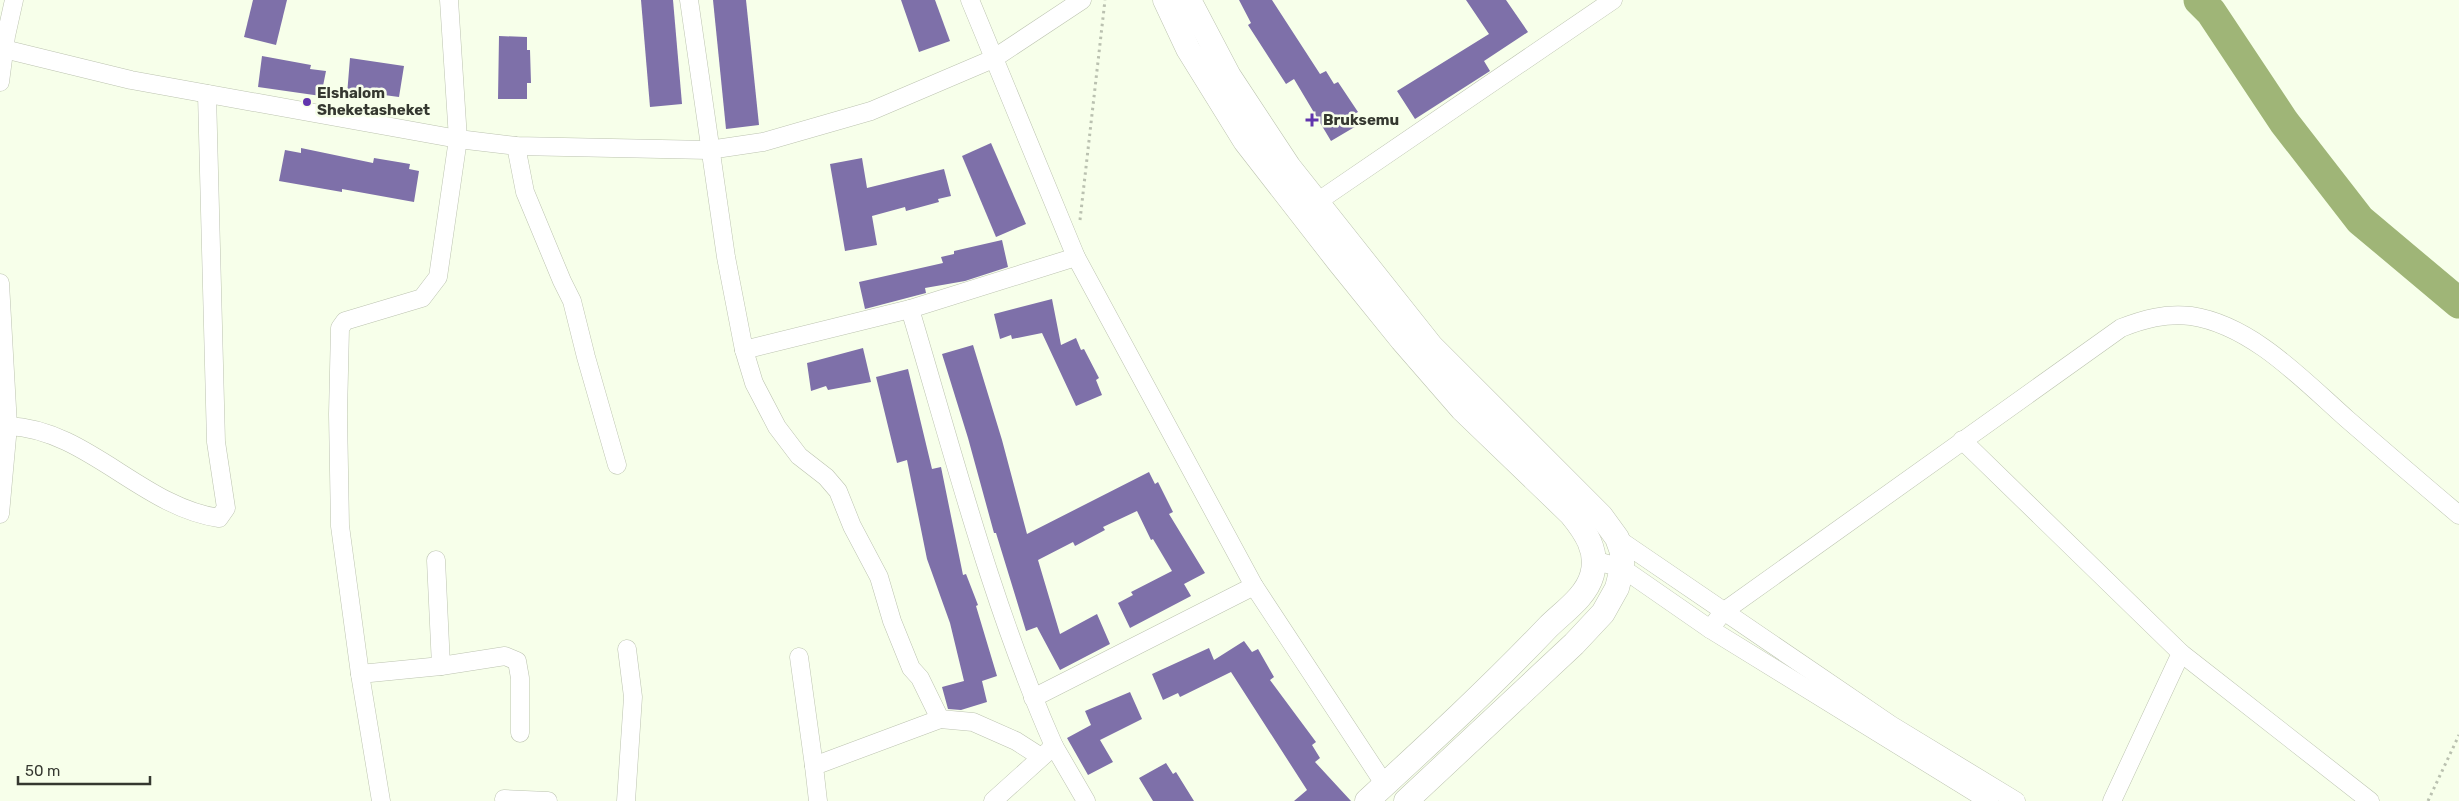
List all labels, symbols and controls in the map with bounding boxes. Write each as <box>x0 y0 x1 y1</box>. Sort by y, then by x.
place label: Elshalom Sheketasheket <box>317 84 430 119</box>
marker: Elshalom Sheketasheket <box>301 96 313 108</box>
place label: Bruksemu <box>1323 111 1399 129</box>
marker: Bruksemu <box>1305 113 1319 127</box>
scale bar <box>18 754 150 786</box>
text: 50 m <box>25 762 60 780</box>

